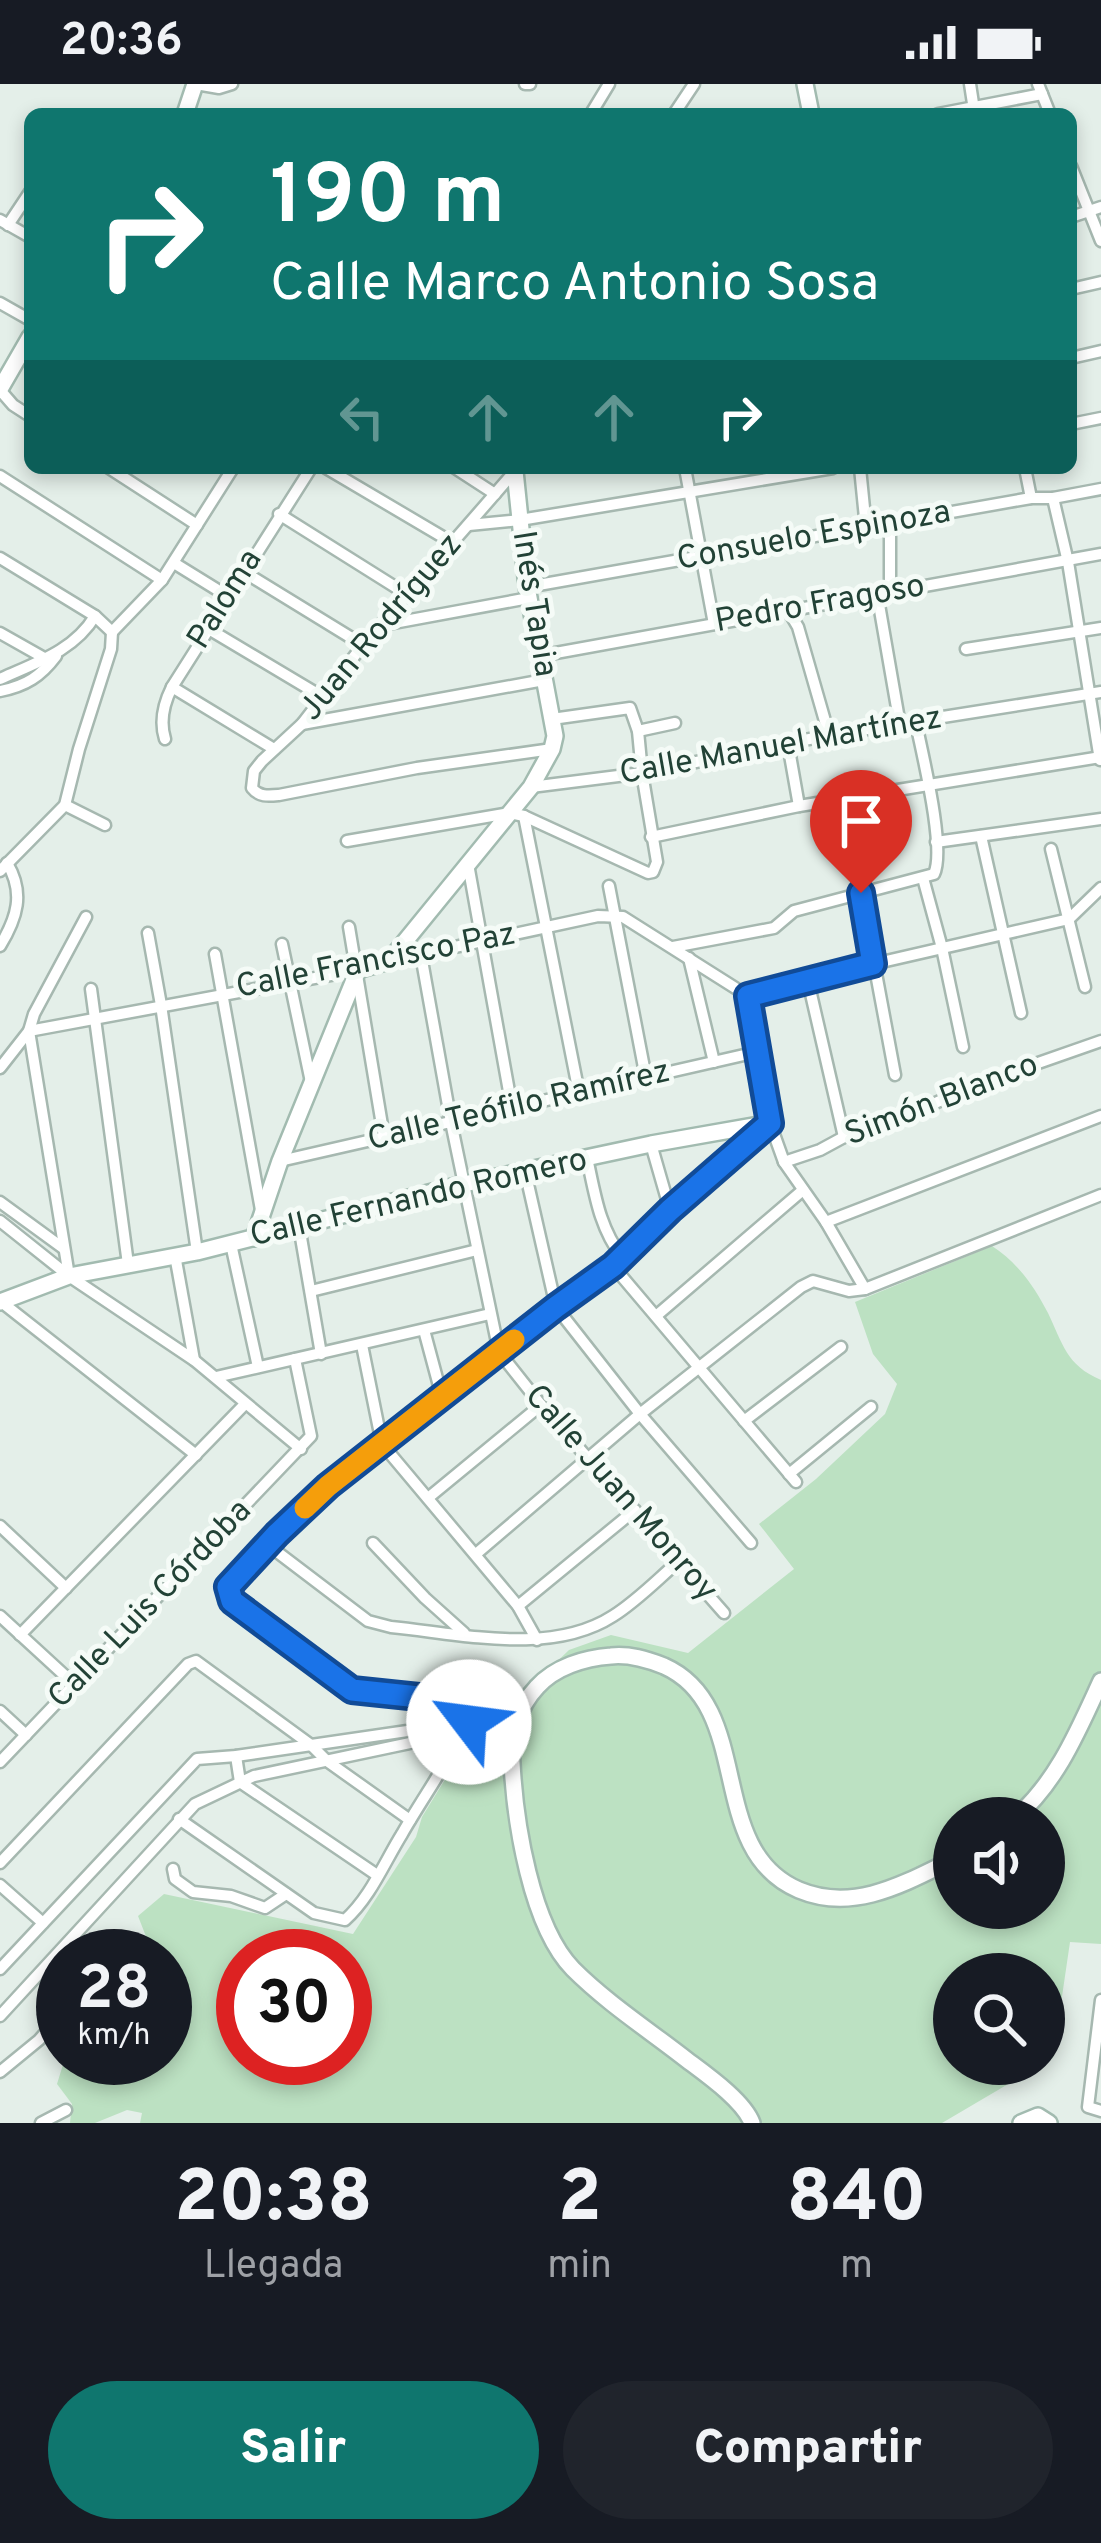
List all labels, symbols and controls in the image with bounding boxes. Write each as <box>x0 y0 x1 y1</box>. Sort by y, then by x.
text: 20:36 <box>60 14 183 71</box>
text: 190 m <box>270 147 505 253</box>
icon: right <box>72 156 228 312</box>
text: Calle Marco Antonio Sosa <box>270 251 879 320</box>
icon: left <box>329 384 395 450</box>
icon: ahead <box>455 384 521 450</box>
icon: ahead <box>581 384 647 450</box>
icon: right <box>707 384 773 450</box>
street label: Consuelo Espinoza <box>674 492 954 582</box>
street label: Juan Rodríguez <box>291 526 473 730</box>
street label: Inés Tapia <box>501 528 565 680</box>
street label: Paloma <box>179 542 273 658</box>
street label: Pedro Fragoso <box>712 566 928 644</box>
street label: Calle Manuel Martínez <box>616 698 946 796</box>
pin <box>810 770 912 893</box>
icon: arrive <box>828 788 894 854</box>
street label: Calle Francisco Paz <box>233 914 519 1010</box>
street label: Simón Blanco <box>839 1045 1045 1157</box>
street label: Calle Teófilo Ramírez <box>364 1052 674 1162</box>
street label: Calle Fernando Romero <box>246 1140 592 1258</box>
street label: Calle Juan Monroy <box>514 1377 726 1611</box>
street label: Calle Luis Córdoba <box>40 1491 262 1719</box>
position arrow <box>406 1659 532 1785</box>
map controls <box>933 1797 1065 2085</box>
button: sound <box>933 1797 1065 1929</box>
speed limit sign: 30 <box>216 1929 372 2085</box>
button: search <box>933 1953 1065 2085</box>
text: 28 <box>77 1954 151 2030</box>
text: km/h <box>78 2018 150 2055</box>
text: 20:38 <box>174 2155 373 2247</box>
text: 2 <box>558 2155 602 2247</box>
text: 840 <box>786 2155 927 2247</box>
text: Llegada <box>204 2243 343 2292</box>
text: min <box>547 2243 612 2292</box>
text: m <box>840 2243 873 2292</box>
button: Salir <box>48 2381 539 2519</box>
button: Compartir <box>563 2381 1053 2519</box>

